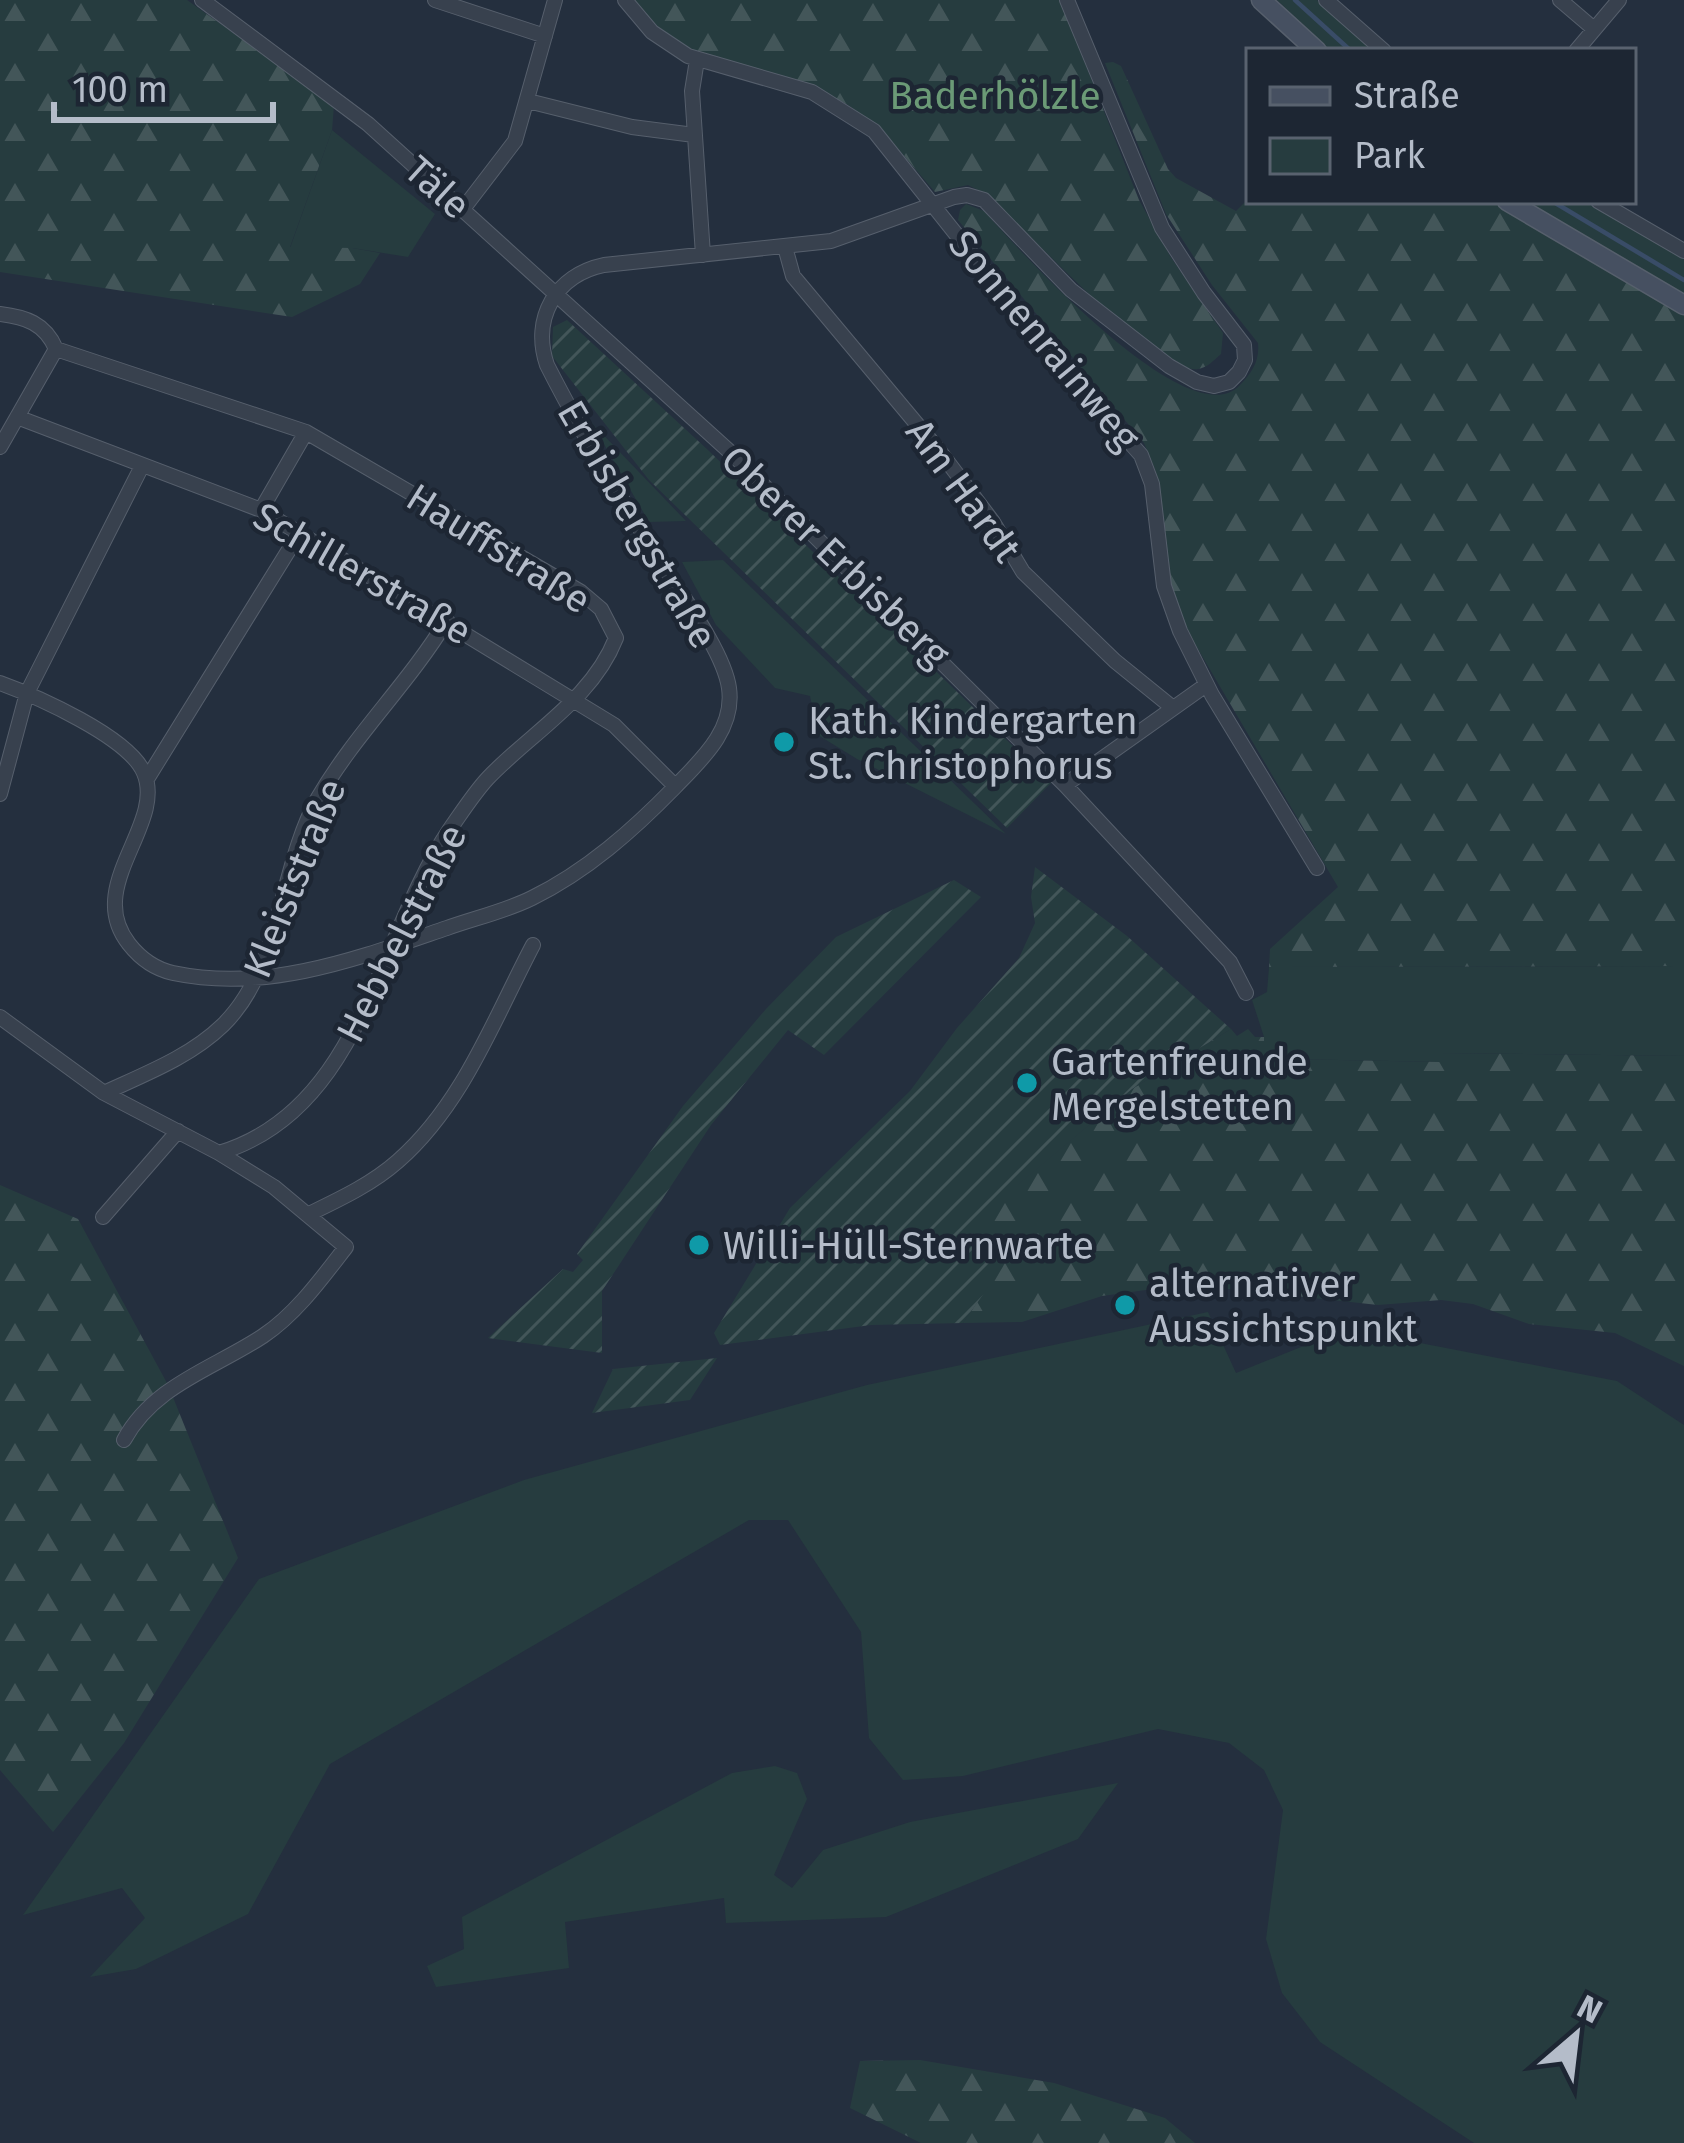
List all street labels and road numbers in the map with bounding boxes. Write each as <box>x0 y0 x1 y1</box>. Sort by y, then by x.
street label: Täle <box>395 147 479 229</box>
street label: Sonnenrainweg <box>939 222 1150 460</box>
street label: Erbisbergstraße <box>548 392 727 657</box>
street label: Am Hardt <box>896 410 1031 572</box>
street label: Oberer Erbisberg <box>712 436 959 678</box>
street label: Hauffstraße <box>398 474 599 623</box>
street label: Schillerstraße <box>245 493 480 655</box>
street label: Kleiststraße <box>234 772 356 984</box>
street label: Hebbelstraße <box>327 817 476 1050</box>

